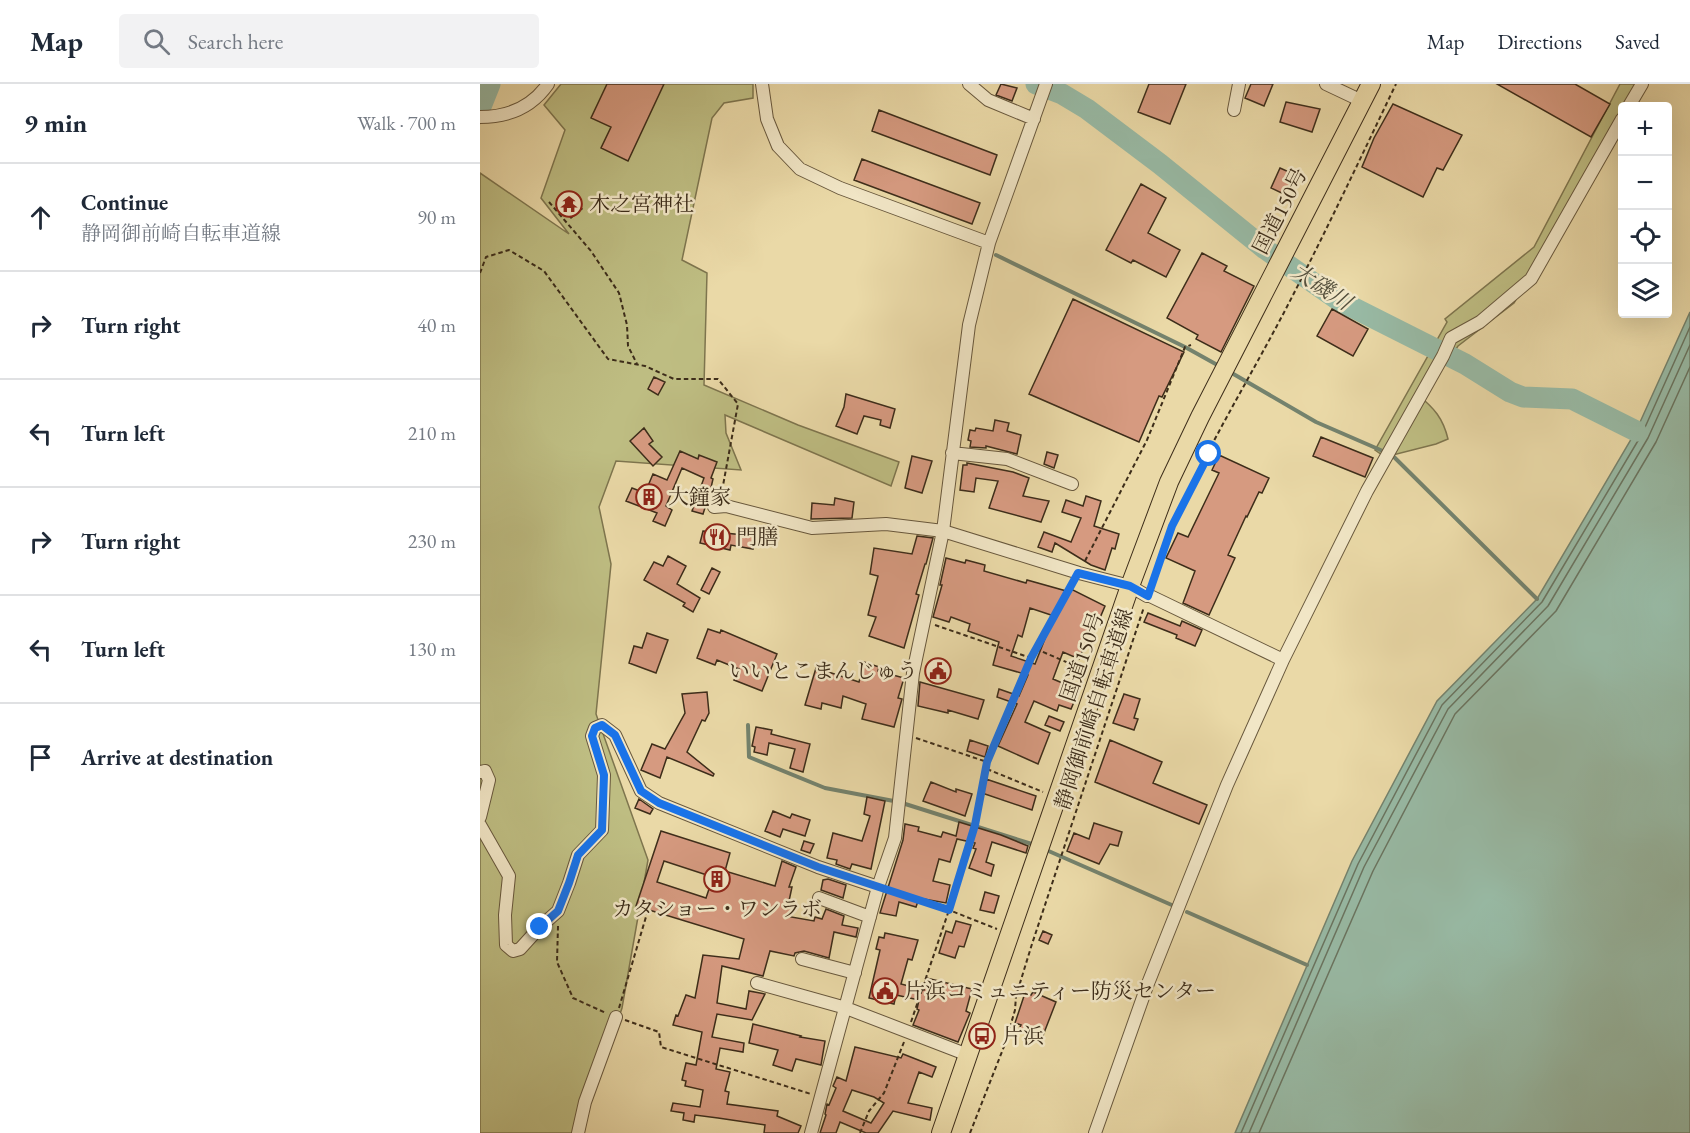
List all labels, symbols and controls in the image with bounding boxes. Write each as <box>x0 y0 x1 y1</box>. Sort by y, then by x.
search box <box>119 14 539 68</box>
text: Map <box>30 23 83 59</box>
icon: search <box>140 25 173 58</box>
text: Search here <box>188 27 283 56</box>
text: Map <box>1427 28 1464 55</box>
text: Directions <box>1497 28 1582 55</box>
text: Saved <box>1615 28 1660 55</box>
map controls <box>1618 102 1672 318</box>
button: + <box>1618 102 1672 156</box>
text: 9 min <box>24 106 87 140</box>
text: Walk · 700 m <box>357 110 456 136</box>
button: − <box>1618 156 1672 210</box>
street label: 国道150号 <box>1246 163 1313 258</box>
text: Continue <box>81 188 168 217</box>
temple icon: 木之宮神社 <box>554 189 584 219</box>
place label: 木之宮神社 <box>589 190 694 217</box>
icon: ahead <box>24 201 57 234</box>
text: 90 m <box>417 204 456 230</box>
button: locate <box>1618 210 1672 264</box>
text: 静岡御前崎自転車道線 <box>81 220 281 246</box>
water label: 大磯川 <box>1286 256 1359 318</box>
button: layers <box>1618 264 1672 318</box>
icon: right <box>24 309 57 342</box>
text: Turn right <box>81 311 180 340</box>
text: 40 m <box>417 312 456 338</box>
icon: left <box>24 417 57 450</box>
text: Turn left <box>81 419 165 448</box>
text: 210 m <box>408 420 456 446</box>
route start <box>1195 440 1221 466</box>
building icon: 大鐘家 <box>634 482 664 512</box>
place label: 大鐘家 <box>668 483 731 510</box>
restaurant icon: 門膳 <box>702 522 732 552</box>
place label: 門膳 <box>736 523 778 550</box>
icon: right <box>24 525 57 558</box>
text: Turn right <box>81 527 180 556</box>
text: 230 m <box>408 528 456 554</box>
street label: 静岡御前崎自転車道線 <box>1048 605 1139 813</box>
street label: 国道150号 <box>1054 608 1109 705</box>
icon: left <box>24 633 57 666</box>
text: Turn left <box>81 635 165 664</box>
text: 130 m <box>408 636 456 662</box>
public building icon: いいとこまんじゅう <box>923 656 953 686</box>
place label: いいとこまんじゅう <box>729 657 918 684</box>
icon: arrive <box>24 741 57 774</box>
text: Arrive at destination <box>81 743 273 772</box>
building icon: カタショー・ワンラボ <box>702 864 732 894</box>
place label: カタショー・ワンラボ <box>612 895 822 922</box>
route end <box>526 913 552 939</box>
public building icon: 片浜コミュニティー防災センター <box>870 976 900 1006</box>
place label: 片浜コミュニティー防災センター <box>904 977 1216 1004</box>
bus stop icon: 片浜 <box>967 1021 997 1051</box>
place label: 片浜 <box>1002 1022 1044 1049</box>

